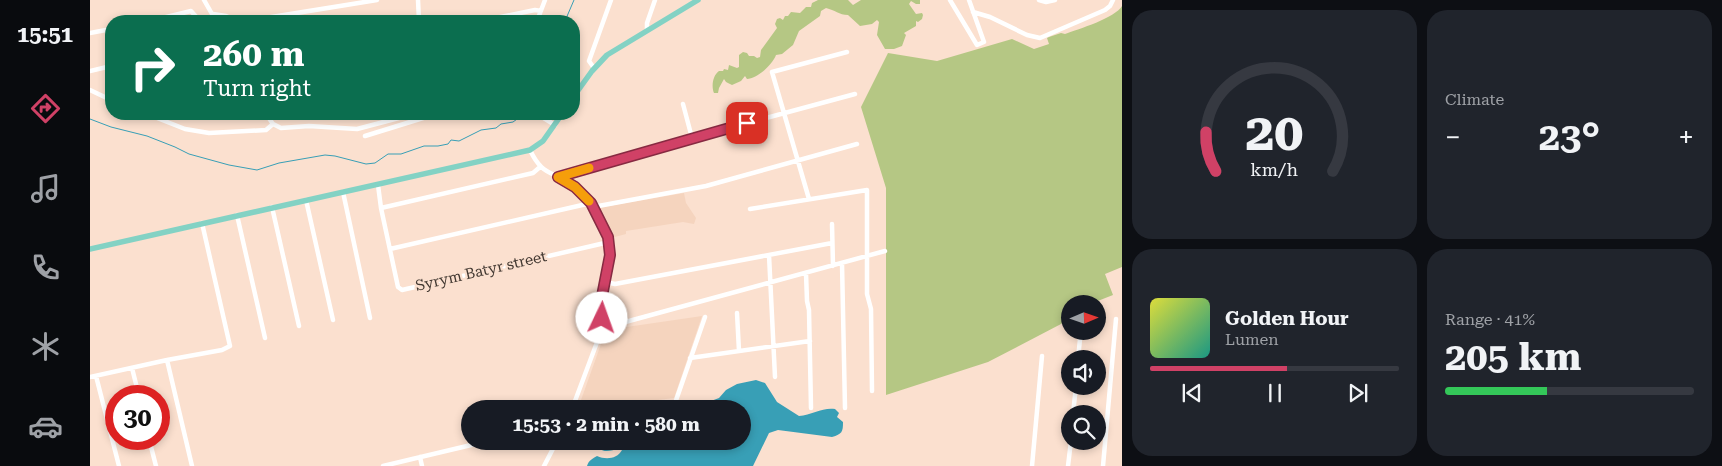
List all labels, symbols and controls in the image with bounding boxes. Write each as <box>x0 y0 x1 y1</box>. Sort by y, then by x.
text: 15:51 <box>17 22 73 47</box>
text: 260 m <box>203 34 304 75</box>
icon: right <box>120 35 185 100</box>
text: Turn right <box>203 76 311 101</box>
text: Climate <box>1445 90 1504 109</box>
icon: directions <box>28 91 63 126</box>
pin <box>726 102 768 144</box>
text: 20 <box>1245 102 1304 163</box>
icon: arrive <box>733 109 761 137</box>
text: 23° <box>1539 115 1600 159</box>
text: − <box>1445 121 1461 154</box>
text: + <box>1678 121 1694 154</box>
text: km/h <box>1251 159 1299 180</box>
icon: music <box>28 171 63 206</box>
street label: Syrym Batyr street <box>414 247 549 295</box>
icon: phone <box>28 250 63 285</box>
position arrow <box>575 291 627 343</box>
north arrow <box>1061 295 1106 340</box>
map controls <box>1061 295 1106 450</box>
text: Golden Hour <box>1225 307 1349 330</box>
text: Range · 41% <box>1445 310 1535 329</box>
icon: climate <box>28 329 63 364</box>
text: Lumen <box>1225 330 1279 349</box>
text: 205 km <box>1445 335 1581 379</box>
button: sound <box>1061 350 1106 395</box>
icon: previous <box>1178 379 1206 407</box>
icon: pause <box>1261 379 1289 407</box>
icon: next <box>1344 379 1372 407</box>
speed limit sign: 30 <box>105 385 170 450</box>
button: search <box>1061 405 1106 450</box>
icon: car <box>28 409 63 444</box>
text: 15:53 · 2 min · 580 m <box>512 413 700 436</box>

